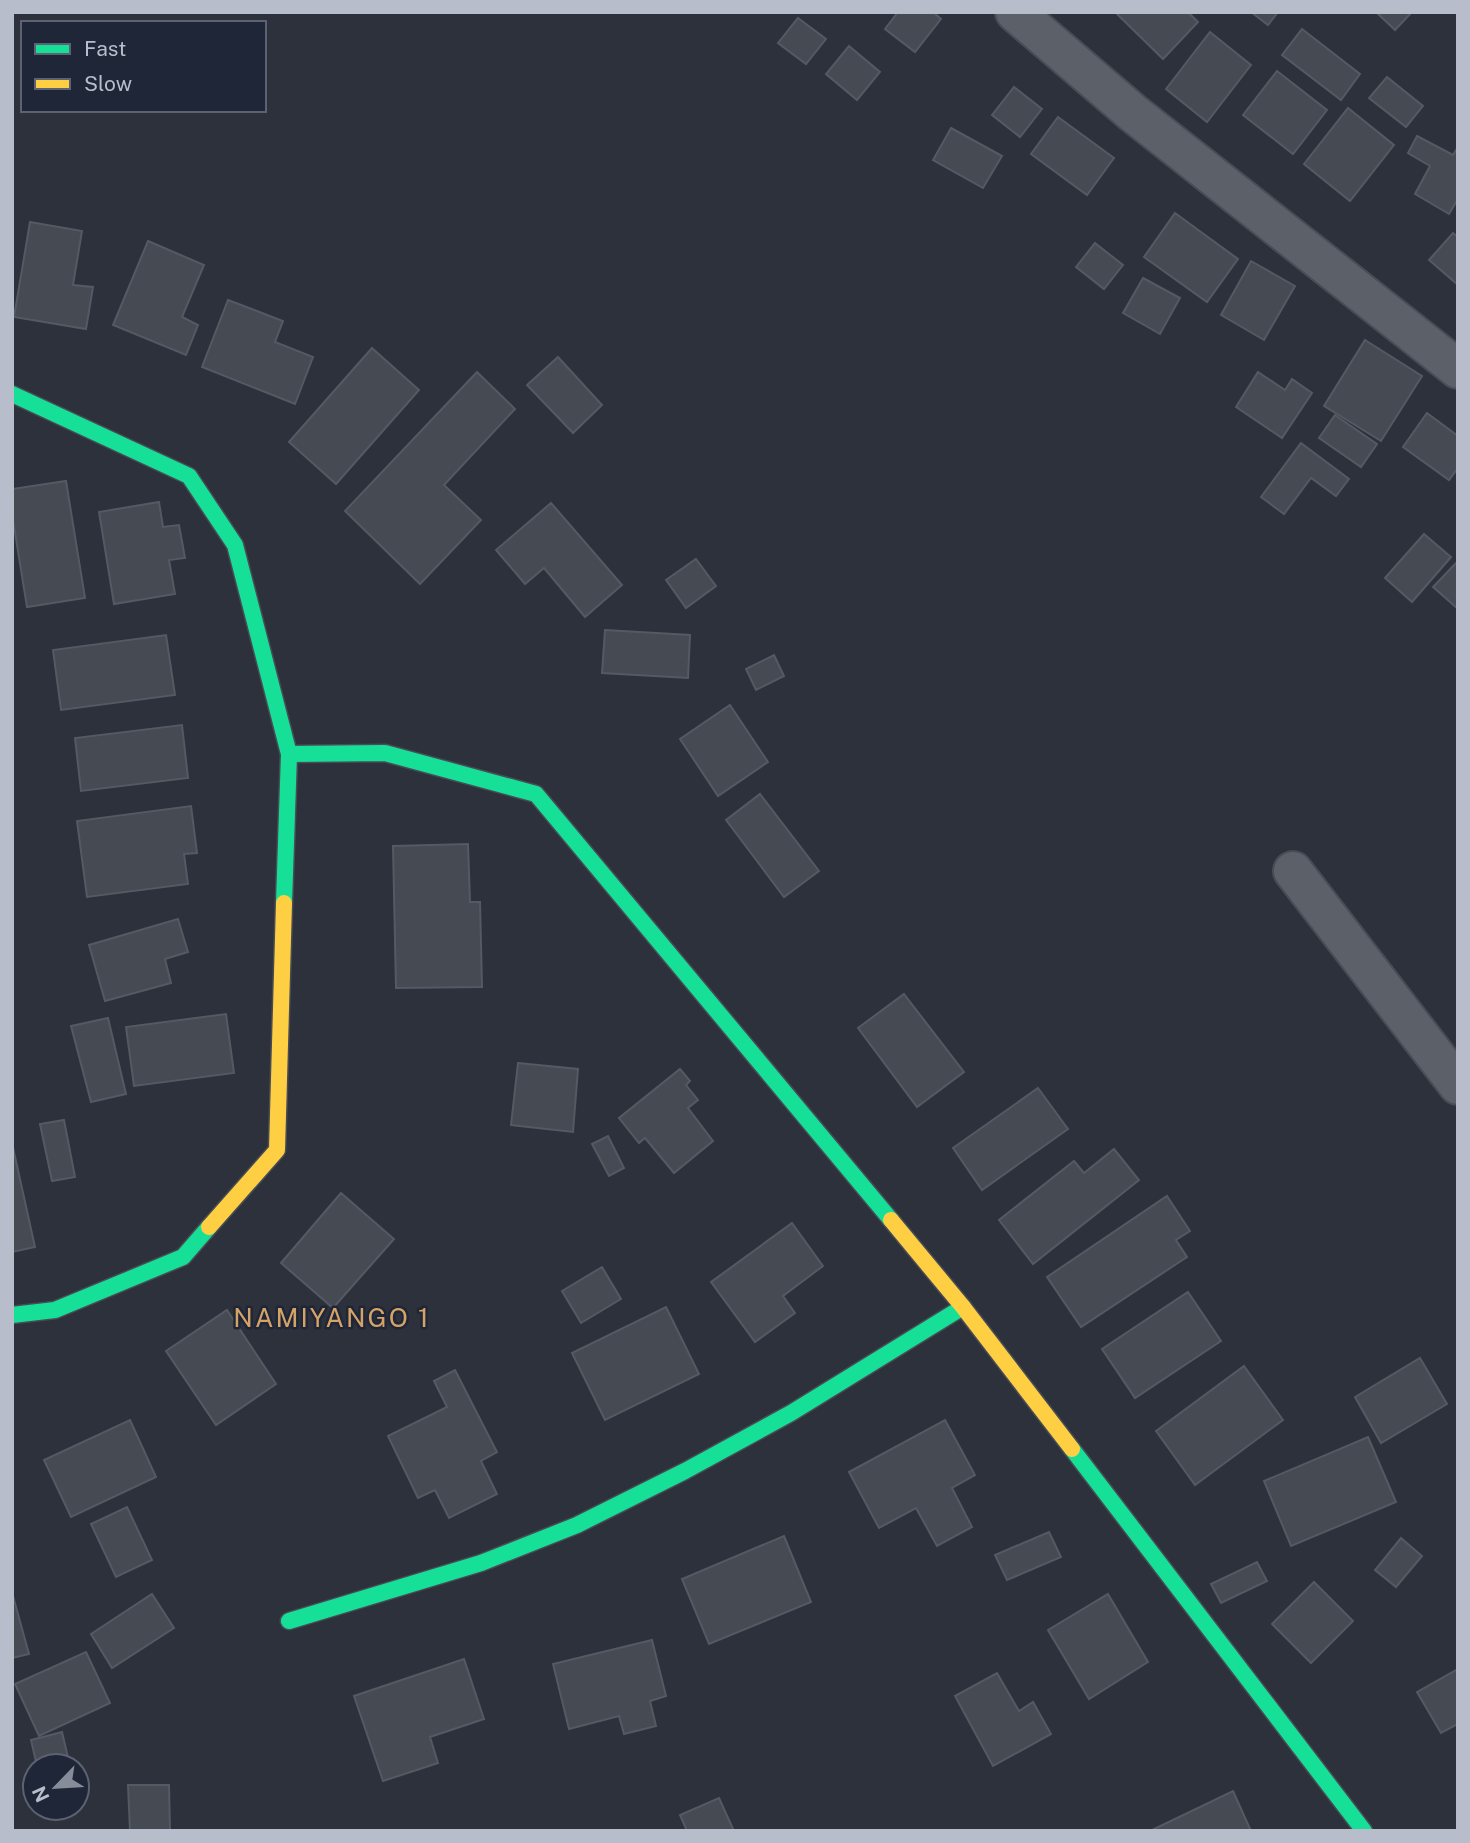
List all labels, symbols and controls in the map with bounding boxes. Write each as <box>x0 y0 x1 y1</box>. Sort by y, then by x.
legend <box>21 21 266 112</box>
text: Fast <box>84 36 126 61</box>
text: Slow <box>84 71 132 96</box>
district label: NAMIYANGO 1 <box>233 1302 431 1333</box>
north arrow <box>21 1752 91 1822</box>
text: N <box>27 1783 54 1806</box>

